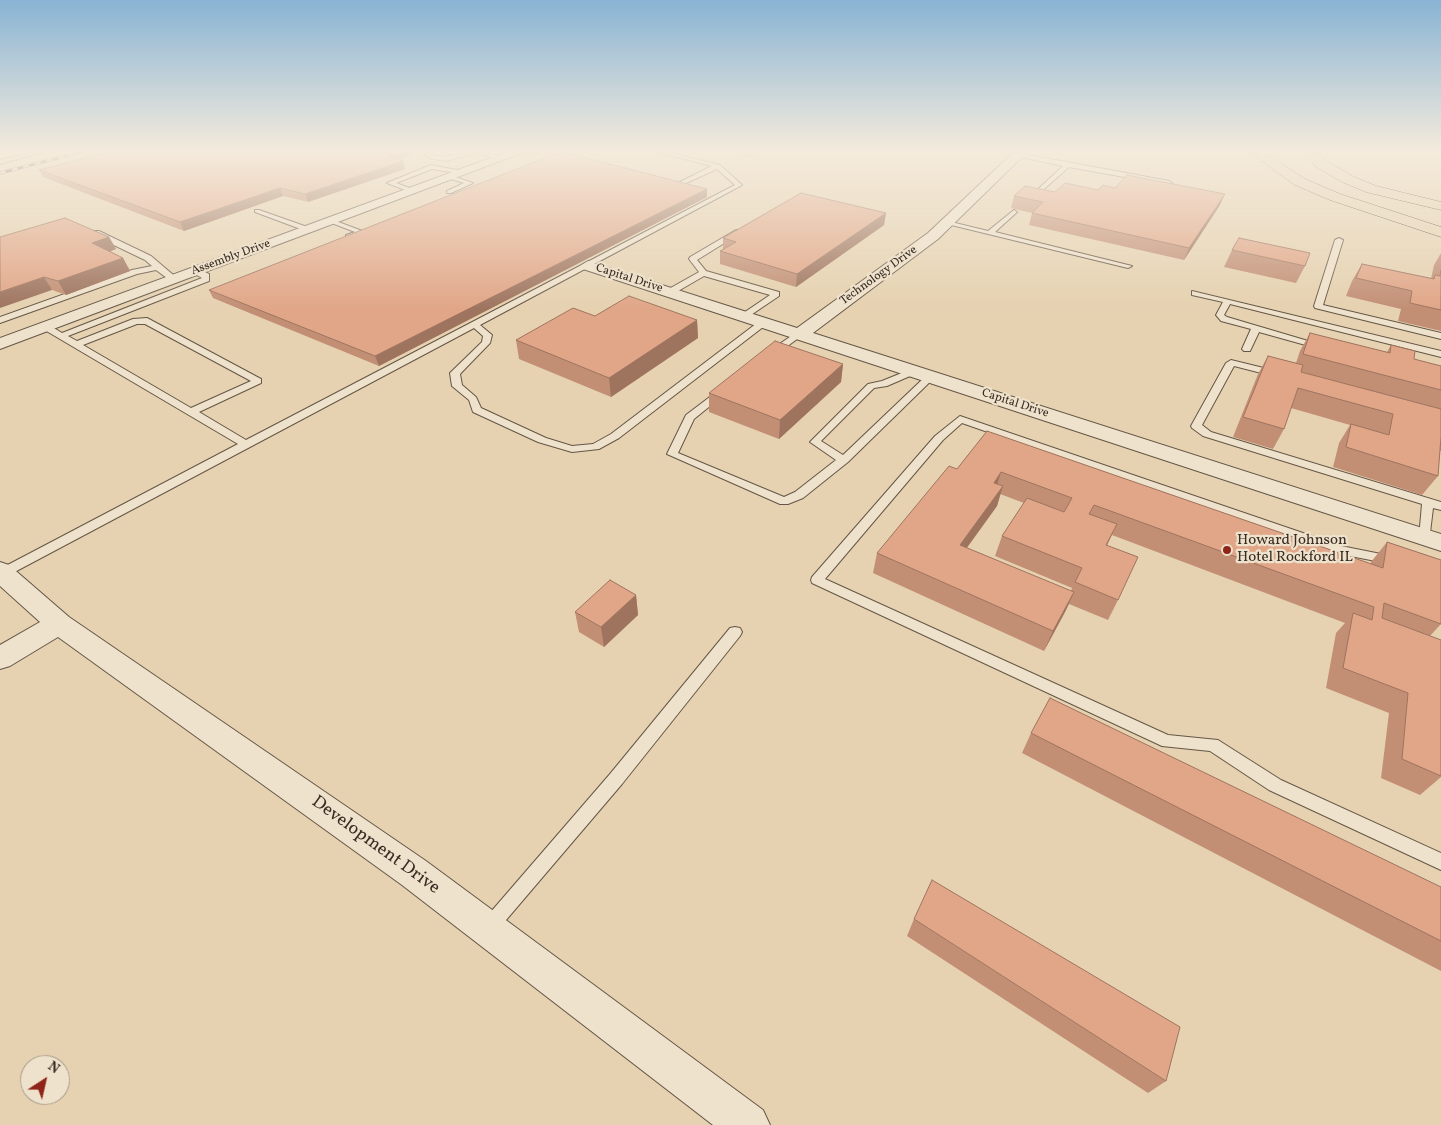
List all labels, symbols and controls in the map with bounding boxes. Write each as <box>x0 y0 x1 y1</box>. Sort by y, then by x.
street label: Assembly Drive <box>189 237 273 279</box>
street label: Technology Drive <box>838 243 920 309</box>
street label: Capital Drive <box>594 261 664 297</box>
street label: Capital Drive <box>980 386 1050 422</box>
place label: Howard Johnson Hotel Rockford IL <box>1237 532 1353 567</box>
marker: Howard Johnson Hotel Rockford IL <box>1221 544 1233 556</box>
street label: Development Drive <box>306 792 444 900</box>
north arrow <box>20 1055 70 1105</box>
text: N <box>44 1057 63 1079</box>

